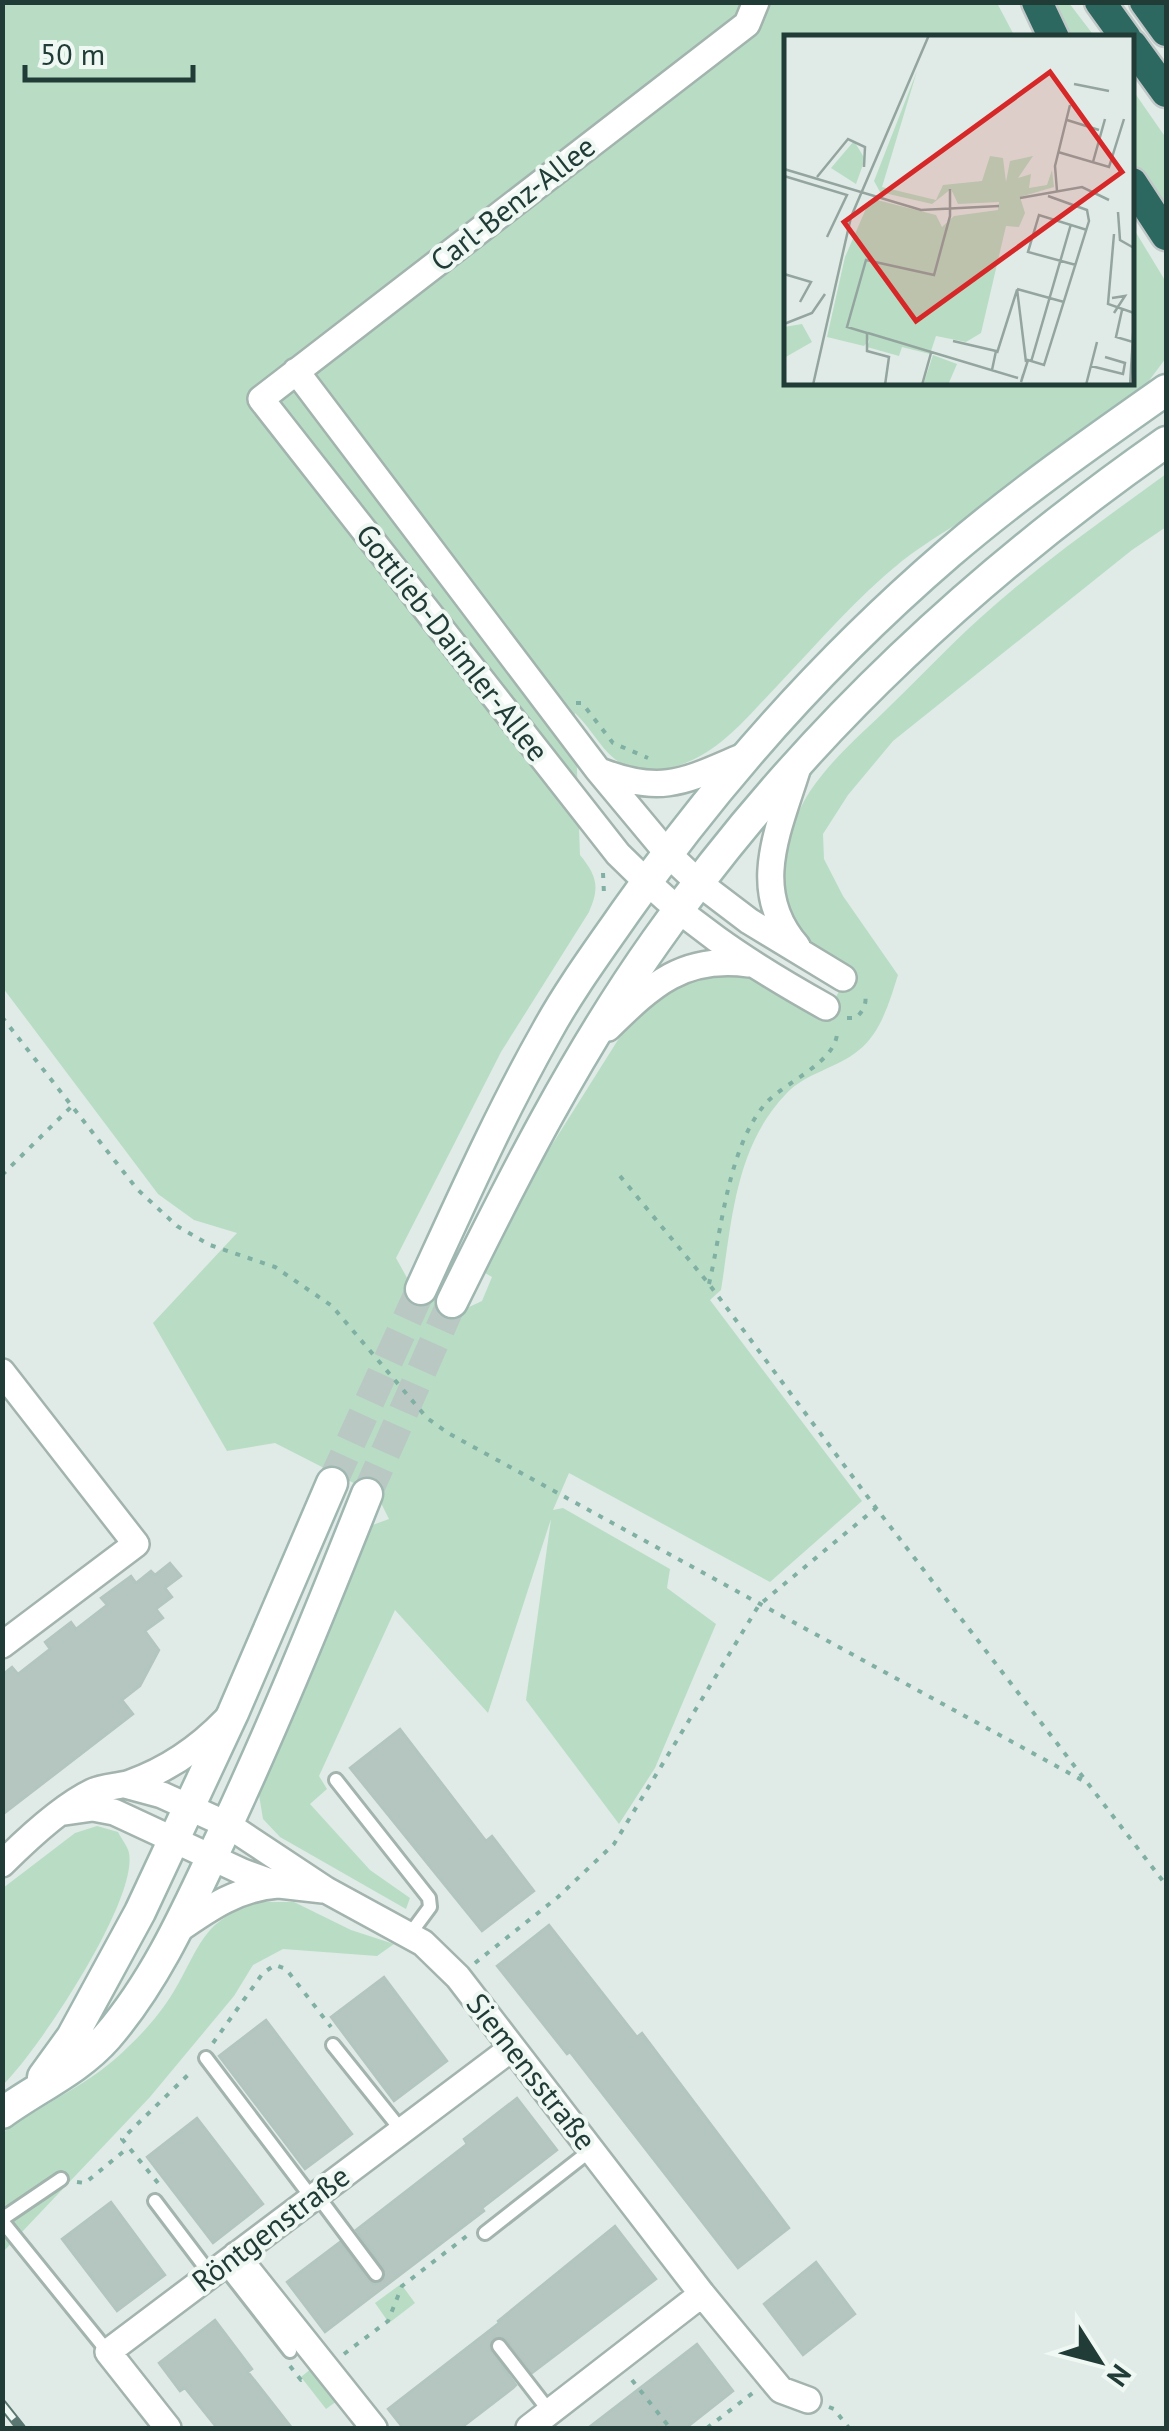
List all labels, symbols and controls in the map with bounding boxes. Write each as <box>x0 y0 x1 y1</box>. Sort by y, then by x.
scale bar <box>25 20 192 82</box>
text: 50 m <box>40 34 105 73</box>
inset map <box>784 35 1134 385</box>
street label: Carl-Benz-Allee <box>422 126 602 279</box>
street label: Gottlieb-Daimler-Allee <box>348 515 558 769</box>
street label: Siemensstraße <box>459 1985 606 2157</box>
street label: Röntgenstraße <box>184 2156 357 2300</box>
north arrow <box>1049 2311 1149 2411</box>
text: N <box>1099 2358 1140 2394</box>

